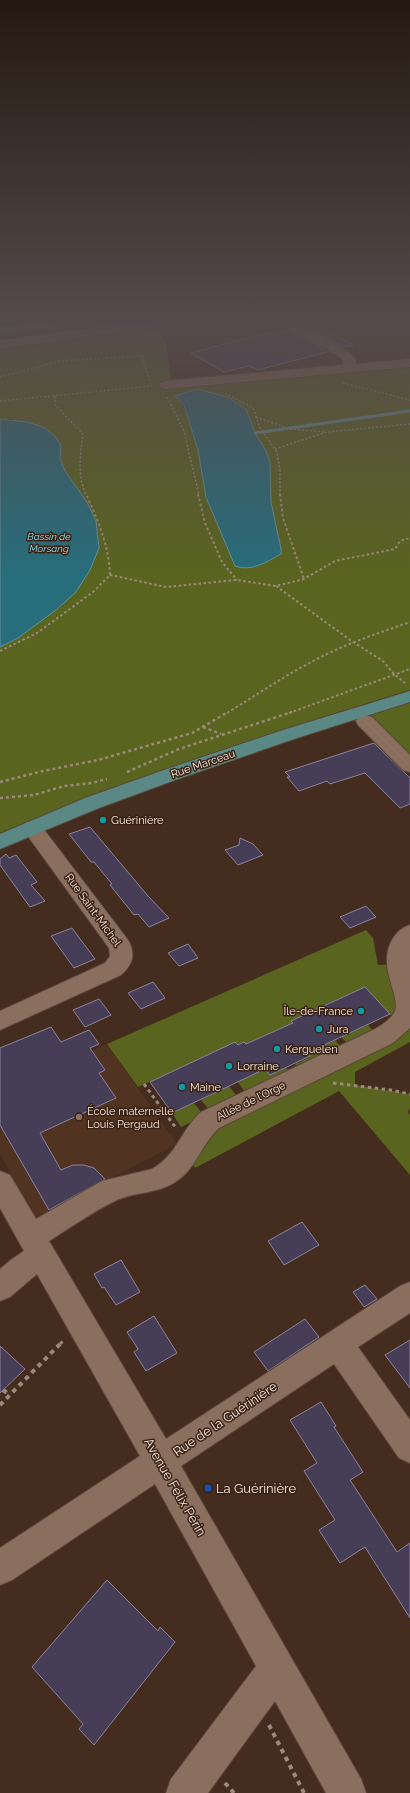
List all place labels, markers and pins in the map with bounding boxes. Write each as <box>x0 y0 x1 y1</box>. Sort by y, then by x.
place label: Guérinière <box>111 814 164 827</box>
marker: Guérinière <box>98 815 108 825</box>
place label: Île-de-France <box>283 1004 354 1018</box>
marker: Île-de-France <box>356 1006 366 1016</box>
place label: Jura <box>327 1023 349 1036</box>
marker: Jura <box>314 1024 324 1034</box>
place label: Kerguelen <box>285 1043 338 1056</box>
marker: Kerguelen <box>272 1044 282 1054</box>
place label: Lorraine <box>237 1060 279 1073</box>
marker: Lorraine <box>224 1061 234 1071</box>
place label: Maine <box>190 1081 221 1094</box>
marker: Maine <box>177 1082 187 1092</box>
place label: École maternelle Louis Pergaud <box>87 1104 174 1131</box>
marker: École maternelle Louis Pergaud <box>74 1112 84 1122</box>
place label: La Guérinière <box>216 1481 296 1496</box>
marker: La Guérinière <box>203 1483 213 1493</box>

